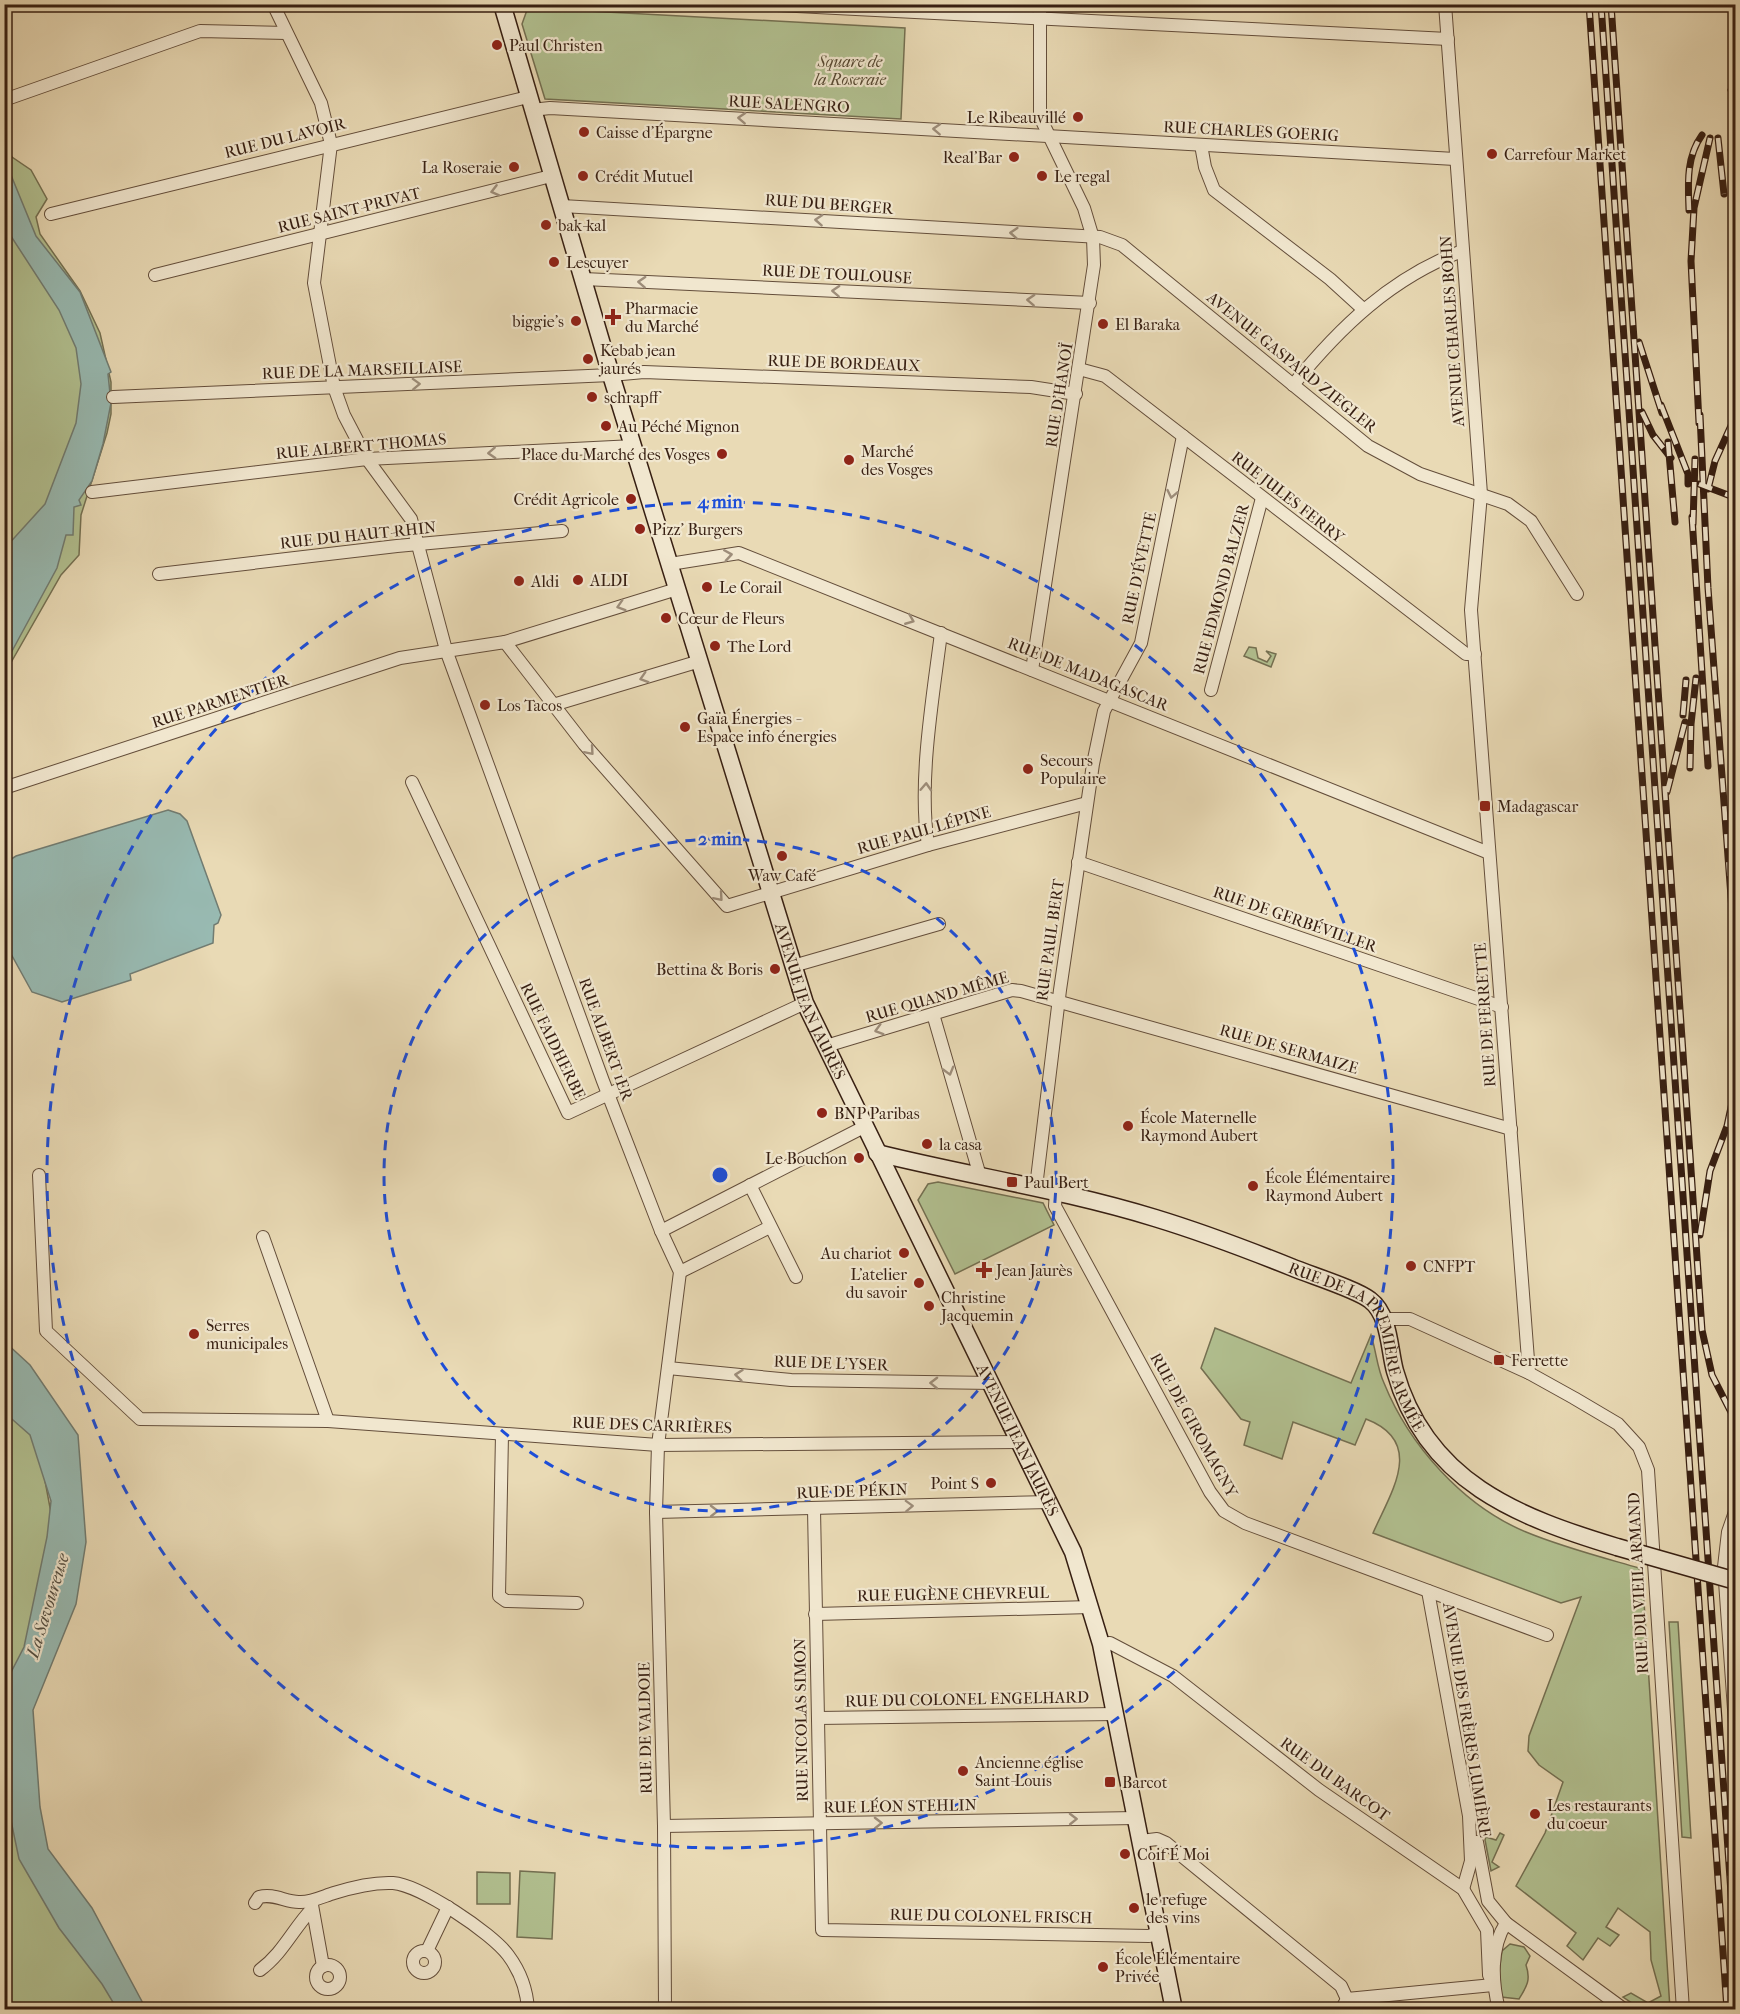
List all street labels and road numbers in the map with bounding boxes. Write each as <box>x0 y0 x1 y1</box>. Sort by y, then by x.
street label: RUE SALENGRO <box>728 91 850 117</box>
street label: RUE DU LAVOIR <box>222 113 349 162</box>
street label: RUE CHARLES GOERIG <box>1163 117 1339 145</box>
street label: RUE SAINT-PRIVAT <box>276 183 423 237</box>
street label: RUE DU BERGER <box>764 190 895 218</box>
street label: AVENUE CHARLES BOHN <box>1436 235 1468 428</box>
street label: RUE DE TOULOUSE <box>762 261 913 287</box>
street label: AVENUE GASPARD ZIEGLER <box>1202 287 1382 437</box>
street label: RUE D'HANOÏ <box>1041 341 1077 449</box>
street label: RUE DE BORDEAUX <box>767 351 921 375</box>
street label: RUE DE LA MARSEILLAISE <box>261 357 463 383</box>
street label: RUE ALBERT THOMAS <box>275 429 447 463</box>
street label: RUE JULES FERRY <box>1228 447 1349 548</box>
street label: RUE EDMOND BALZER <box>1189 500 1253 676</box>
street label: RUE D'ÉVETTE <box>1117 510 1160 626</box>
street label: RUE DU HAUT-RHIN <box>279 517 437 553</box>
street label: RUE DE MADAGASCAR <box>1005 633 1172 715</box>
street label: RUE PARMENTIER <box>149 669 292 732</box>
street label: RUE PAUL LÉPINE <box>855 801 993 858</box>
street label: RUE PAUL BERT <box>1032 877 1068 1002</box>
street label: RUE DE GERBÉVILLER <box>1211 881 1381 956</box>
street label: AVENUE JEAN JAURÈS <box>771 919 850 1082</box>
street label: RUE DE FERRETTE <box>1470 942 1500 1088</box>
street label: RUE QUAND MÊME <box>863 966 1011 1027</box>
street label: RUE ALBERT 1ER <box>575 975 637 1104</box>
street label: RUE FAIDHERBE <box>516 979 590 1103</box>
street label: RUE DE SERMAIZE <box>1217 1020 1361 1078</box>
street label: RUE DE LA PREMIÈRE ARMÉE <box>1286 1258 1429 1435</box>
street label: RUE DE GIROMAGNY <box>1146 1349 1242 1502</box>
street label: RUE DE L'YSER <box>773 1352 890 1375</box>
street label: AVENUE JEAN JAURÈS <box>973 1360 1063 1519</box>
street label: RUE DES CARRIÈRES <box>572 1412 732 1437</box>
street label: RUE DE PÉKIN <box>796 1479 908 1502</box>
street label: RUE DU VIEIL ARMAND <box>1624 1492 1652 1674</box>
street label: RUE EUGÈNE CHEVREUL <box>857 1582 1050 1605</box>
street label: AVENUE DES FRÈRES LUMIÈRE <box>1439 1600 1496 1839</box>
street label: RUE NICOLAS SIMON <box>790 1638 812 1802</box>
street label: RUE DE VALDOIE <box>634 1662 656 1794</box>
street label: RUE DU COLONEL ENGELHARD <box>845 1687 1089 1711</box>
street label: RUE DU BARCOT <box>1277 1733 1394 1825</box>
street label: RUE LÉON STEHLIN <box>823 1794 977 1817</box>
street label: RUE DU COLONEL FRISCH <box>889 1905 1093 1927</box>

